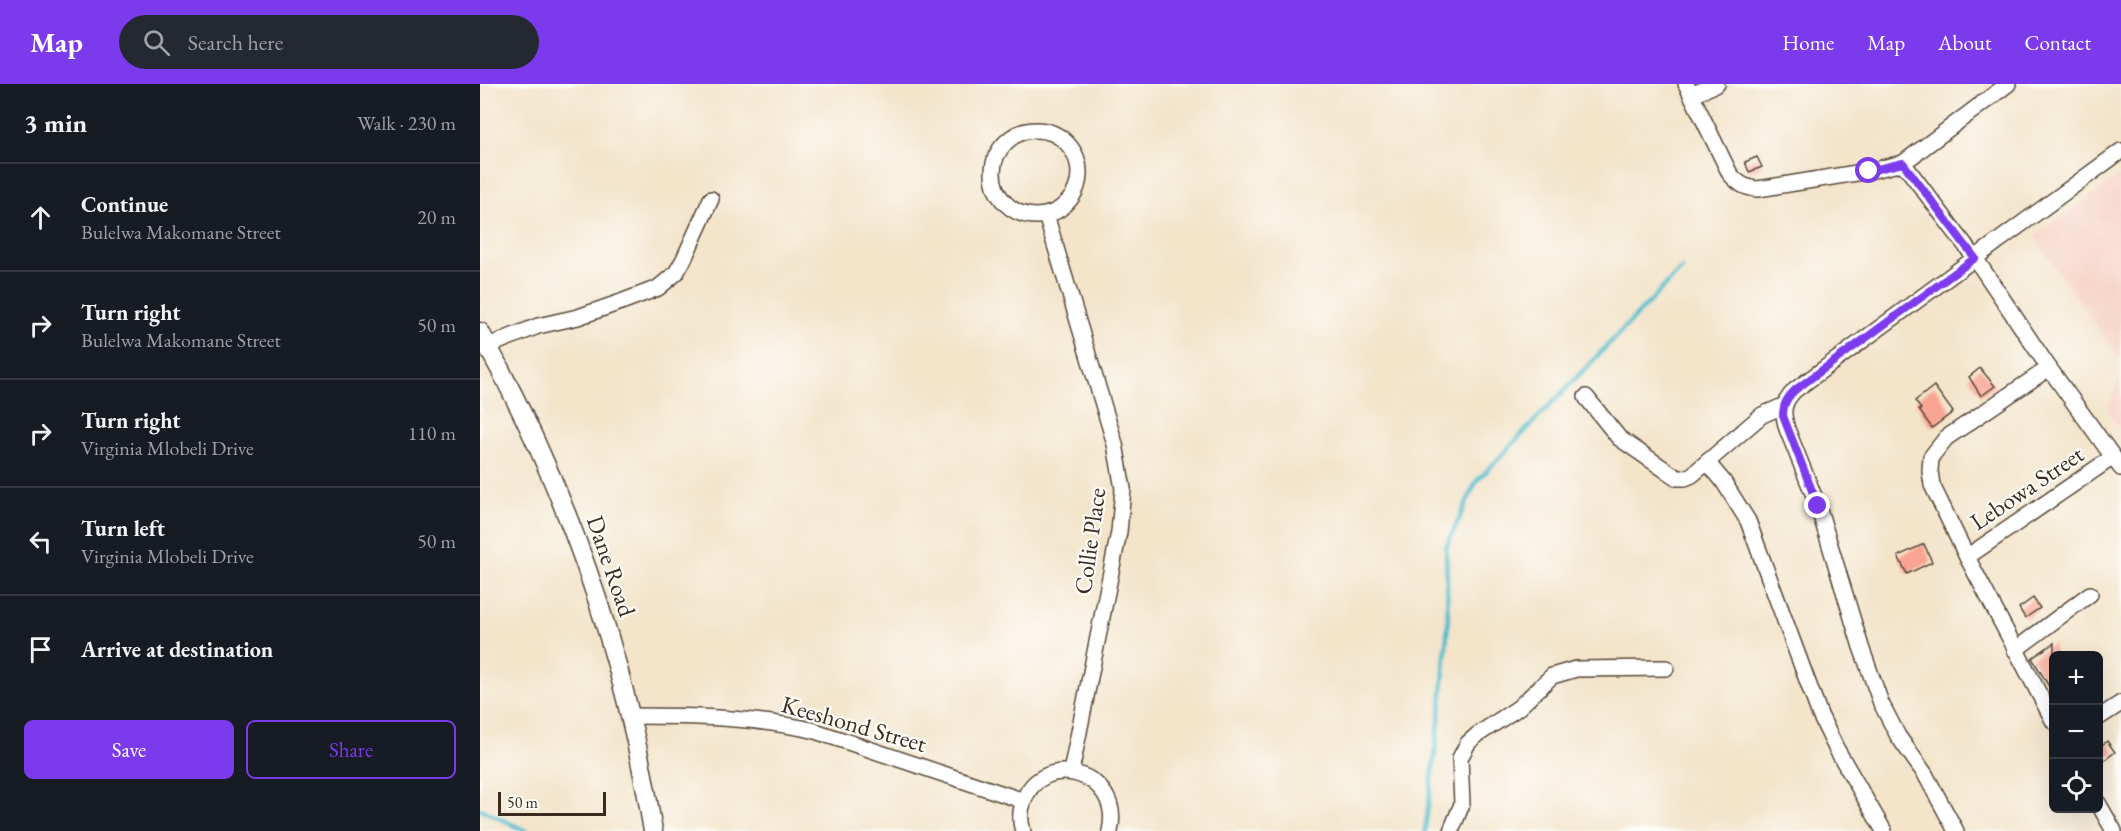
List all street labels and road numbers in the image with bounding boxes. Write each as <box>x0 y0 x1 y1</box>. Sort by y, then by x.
street label: Lebowa Street <box>1964 438 2090 537</box>
street label: Collie Place <box>1067 486 1112 596</box>
street label: Dane Road <box>580 511 643 621</box>
street label: Keeshond Street <box>778 688 931 759</box>

